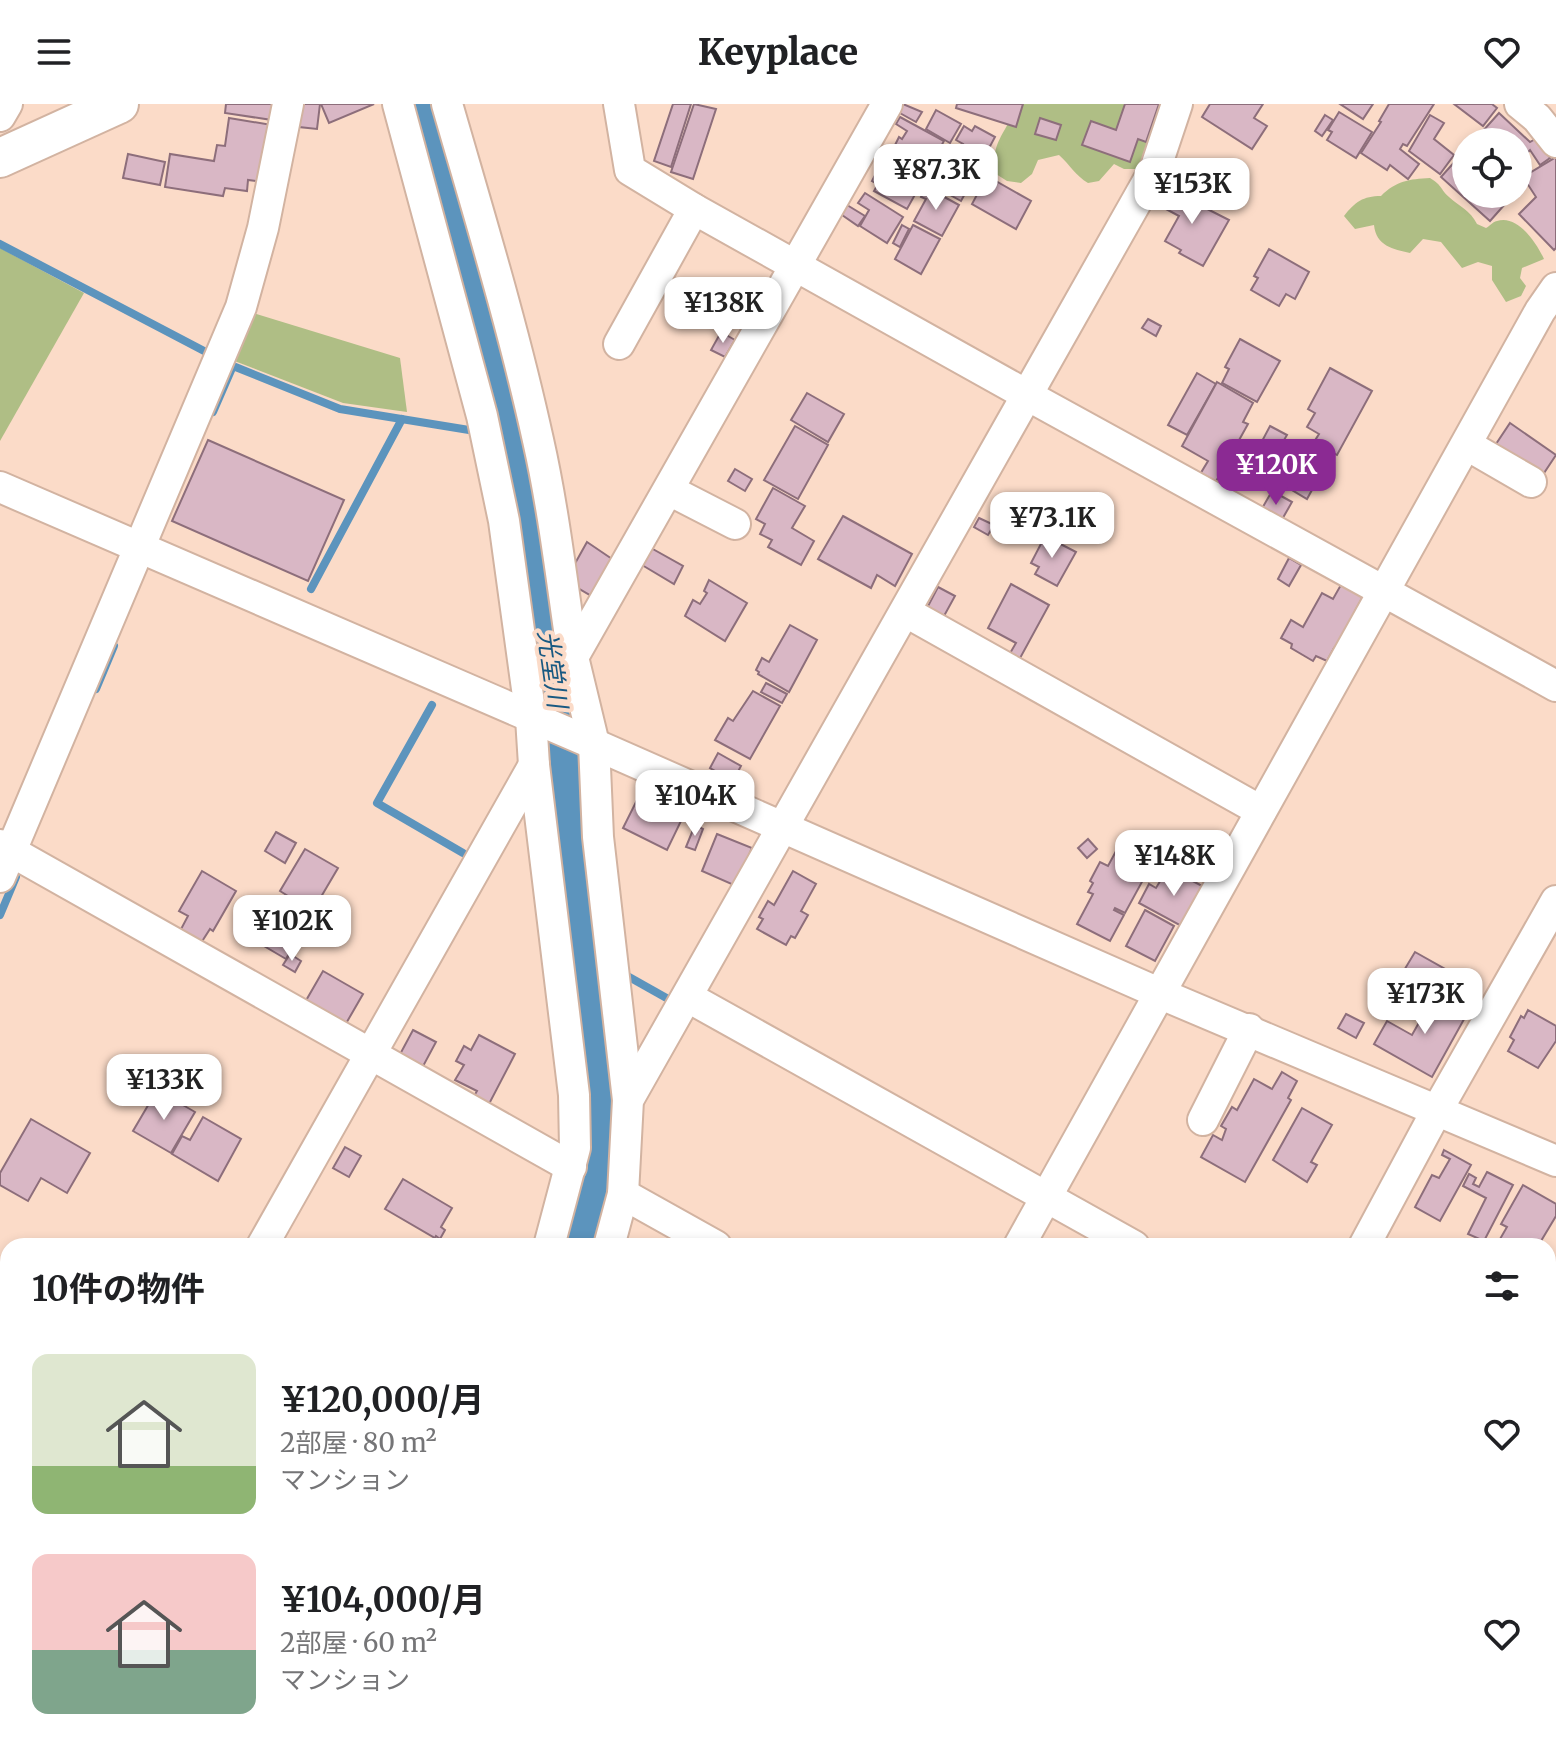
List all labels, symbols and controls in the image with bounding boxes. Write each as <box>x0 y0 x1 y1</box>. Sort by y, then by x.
icon: menu <box>32 30 76 74</box>
text: Keyplace <box>698 30 858 75</box>
icon: heart <box>1480 30 1524 74</box>
map controls <box>1452 128 1532 208</box>
button: locate <box>1452 128 1532 208</box>
pin: ¥87.3K <box>871 144 1001 212</box>
text: ¥87.3K <box>892 153 980 186</box>
pin: ¥153K <box>1136 158 1248 226</box>
text: ¥153K <box>1153 167 1231 200</box>
pin: ¥138K <box>667 277 779 345</box>
text: ¥138K <box>683 286 763 319</box>
pin: ¥120K <box>1220 439 1332 507</box>
text: ¥120K <box>1235 448 1317 481</box>
pin: ¥73.1K <box>987 492 1117 560</box>
text: ¥73.1K <box>1008 501 1096 534</box>
water label: 光堂川 <box>531 628 575 713</box>
pin: ¥104K <box>639 770 751 838</box>
text: ¥104K <box>653 779 737 812</box>
pin: ¥148K <box>1118 830 1230 898</box>
text: ¥148K <box>1133 839 1215 872</box>
pin: ¥102K <box>236 895 348 963</box>
text: ¥102K <box>251 904 333 937</box>
pin: ¥173K <box>1369 968 1481 1036</box>
text: ¥173K <box>1385 977 1465 1010</box>
pin: ¥133K <box>108 1054 220 1122</box>
text: ¥133K <box>125 1063 203 1096</box>
icon: filters <box>1480 1264 1524 1308</box>
text: 10件の物件 <box>32 1268 205 1310</box>
text: ¥120,000/月 <box>280 1379 485 1421</box>
icon: home <box>96 1386 192 1482</box>
icon: heart <box>1480 1412 1524 1456</box>
text: 2部屋 · 80 m² <box>280 1426 437 1459</box>
text: マンション <box>280 1463 410 1496</box>
text: ¥104,000/月 <box>280 1579 486 1621</box>
icon: home <box>96 1586 192 1682</box>
icon: heart <box>1480 1612 1524 1656</box>
text: 2部屋 · 60 m² <box>280 1626 437 1659</box>
text: マンション <box>280 1663 410 1696</box>

